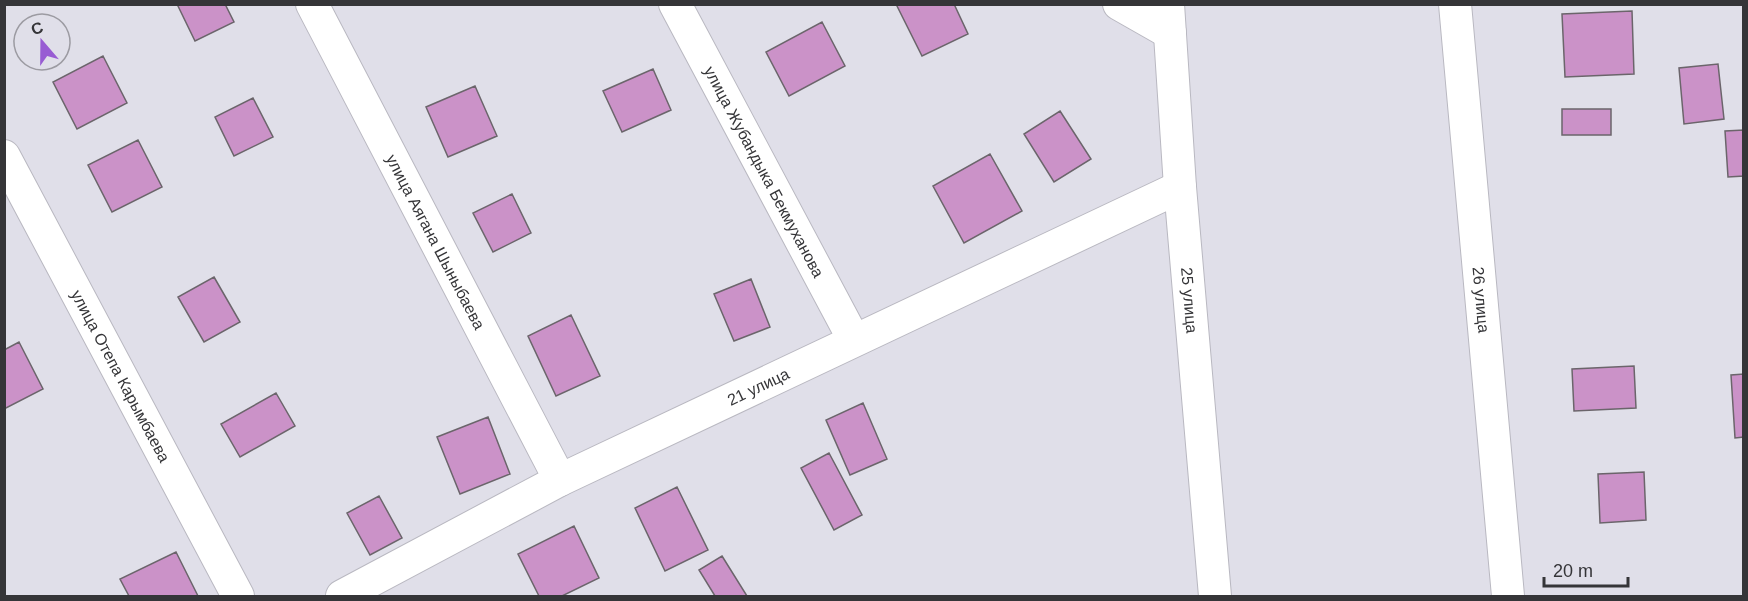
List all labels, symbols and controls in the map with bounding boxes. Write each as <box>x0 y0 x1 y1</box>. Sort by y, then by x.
north arrow <box>12 12 72 72</box>
text: С <box>29 18 46 38</box>
street label: улица Жубандыка Бекмуханова <box>701 63 827 280</box>
street label: улица Аягана Шыныбаева <box>383 152 488 332</box>
street label: 25 улица <box>1178 266 1200 334</box>
street label: 26 улица <box>1470 266 1492 334</box>
street label: улица Отепа Карымбаева <box>68 287 173 465</box>
street label: 21 улица <box>725 365 792 409</box>
scale bar <box>1544 550 1628 588</box>
text: 20 m <box>1553 561 1593 581</box>

